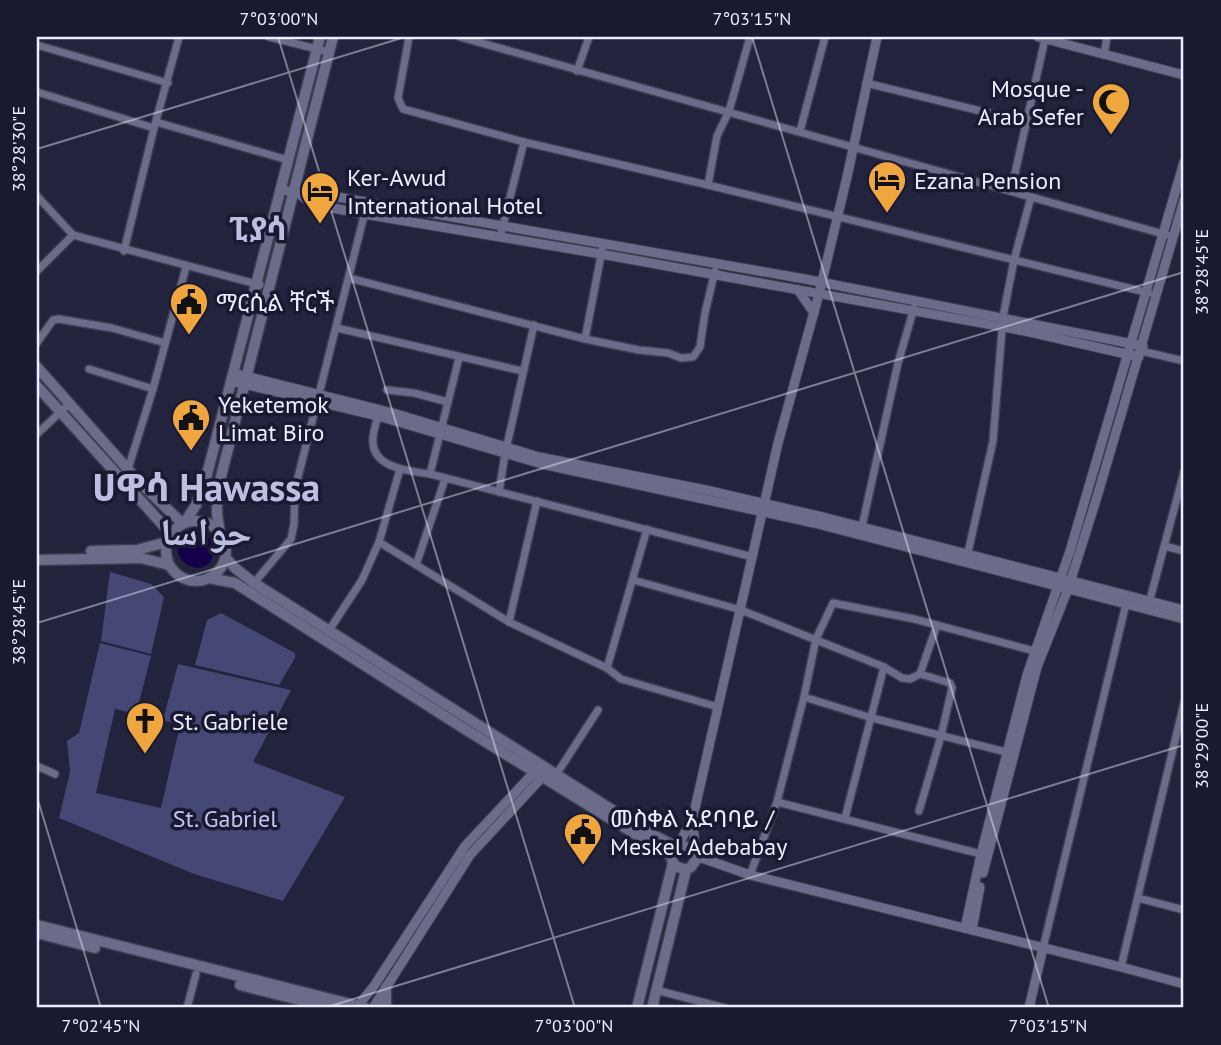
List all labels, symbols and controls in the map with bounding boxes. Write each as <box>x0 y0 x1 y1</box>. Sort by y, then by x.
text: 7°03'00"N <box>240 7 318 30</box>
text: 7°03'15"N <box>713 7 791 30</box>
place label: Mosque - Arab Sefer <box>978 73 1084 132</box>
mosque icon: Mosque - Arab Sefer <box>1090 81 1132 136</box>
text: 38°28'30"E <box>7 106 30 192</box>
hotel icon: Ezana Pension <box>866 159 908 214</box>
place label: Ker-Awud International Hotel <box>347 162 542 221</box>
place label: Ezana Pension <box>914 165 1061 196</box>
hotel icon: Ker-Awud International Hotel <box>299 170 341 225</box>
district label: ፒያሳ <box>229 207 287 249</box>
text: 38°28'45"E <box>1190 229 1213 315</box>
public building icon: ማርሲል ቸርች <box>168 281 210 336</box>
place label: ማርሲል ቸርች <box>216 287 335 318</box>
place label: Yeketemok Limat Biro <box>218 389 329 448</box>
public building icon: Yeketemok Limat Biro <box>170 397 212 452</box>
district label: ሀዋሳ Hawassa حواسا <box>92 462 320 555</box>
text: 38°28'45"E <box>7 579 30 665</box>
church icon: St. Gabriele <box>124 700 166 755</box>
text: 38°29'00"E <box>1190 703 1213 789</box>
place label: St. Gabriele <box>172 706 288 737</box>
park label: St. Gabriel <box>173 803 277 834</box>
place label: መስቀል አደባባይ / Meskel Adebabay <box>610 803 787 862</box>
public building icon: መስቀል አደባባይ / Meskel Adebabay <box>562 811 604 866</box>
text: 7°02'45"N <box>62 1014 140 1037</box>
text: 7°03'00"N <box>535 1014 613 1037</box>
text: 7°03'15"N <box>1009 1014 1087 1037</box>

